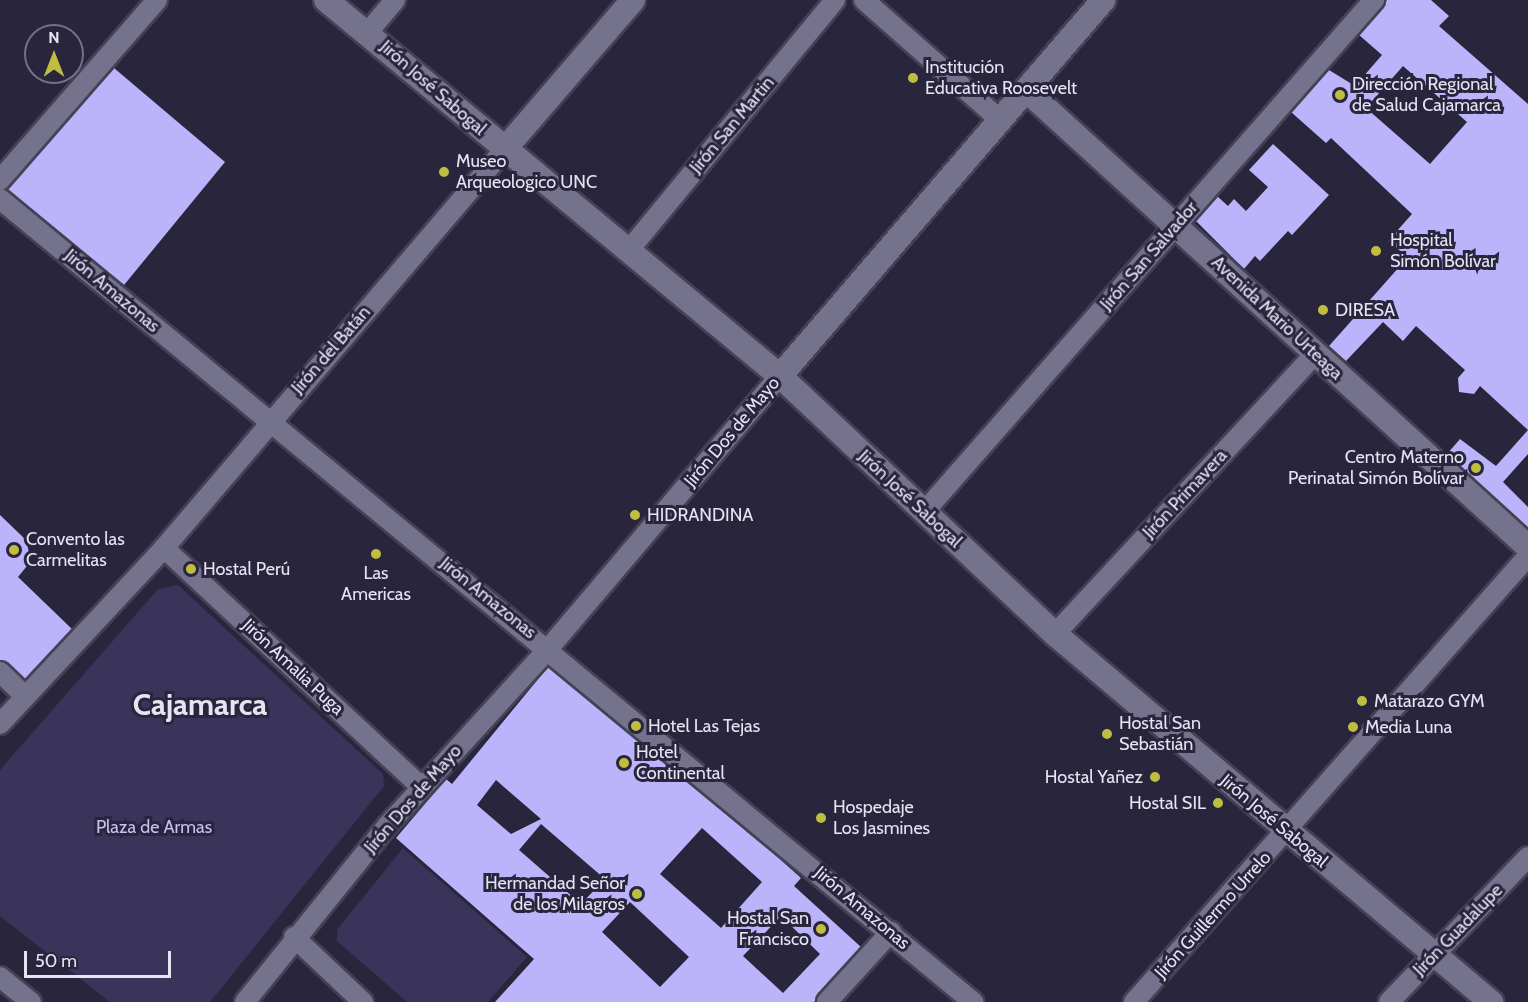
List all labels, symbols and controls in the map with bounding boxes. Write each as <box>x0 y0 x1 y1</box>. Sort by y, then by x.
north arrow <box>24 24 84 84</box>
text: N <box>48 28 60 47</box>
street label: Jirón José Sabogal <box>376 36 490 140</box>
place label: Institución Educativa Roosevelt <box>925 57 1077 100</box>
marker: Institución Educativa Roosevelt <box>906 71 920 85</box>
street label: Jirón San Martin <box>685 72 779 178</box>
place label: Dirección Regional de Salud Cajamarca <box>1352 74 1501 116</box>
marker: Dirección Regional de Salud Cajamarca <box>1333 88 1347 102</box>
place label: Museo Arqueologico UNC <box>456 151 597 194</box>
marker: Museo Arqueologico UNC <box>437 165 451 179</box>
street label: Jirón San Salvador <box>1096 197 1202 315</box>
place label: Hospital Simón Bolívar <box>1390 230 1496 272</box>
marker: Hospital Simón Bolívar <box>1367 242 1385 260</box>
street label: Jirón Amazonas <box>60 245 164 337</box>
street label: Avenida Mario Urteaga <box>1207 252 1347 384</box>
place label: DIRESA <box>1335 299 1395 321</box>
street label: Jirón del Batán <box>287 302 375 398</box>
marker: DIRESA <box>1316 303 1330 317</box>
street label: Jirón Dos de Mayo <box>680 373 784 491</box>
street label: Jirón Primavera <box>1138 445 1232 543</box>
street label: Jirón José Sabogal <box>854 446 966 552</box>
place label: Centro Materno Perinatal Simón Bolívar <box>1288 447 1464 490</box>
marker: Centro Materno Perinatal Simón Bolívar <box>1469 461 1483 475</box>
place label: HIDRANDINA <box>647 504 753 526</box>
marker: HIDRANDINA <box>628 508 642 522</box>
place label: Convento las Carmelitas <box>26 529 125 572</box>
marker: Convento las Carmelitas <box>7 543 21 557</box>
marker: Las Americas <box>369 547 383 561</box>
street label: Jirón Amazonas <box>436 553 540 643</box>
place label: Hostal Perú <box>203 558 290 580</box>
marker: Hostal Perú <box>184 562 198 576</box>
place label: Las Americas <box>341 563 411 606</box>
street label: Jirón Amalia Puga <box>238 614 348 720</box>
district label: Cajamarca <box>133 687 267 723</box>
place label: Matarazo GYM <box>1374 690 1485 712</box>
marker: Matarazo GYM <box>1355 694 1369 708</box>
place label: Hostal San Sebastián <box>1119 713 1201 756</box>
place label: Hotel Las Tejas <box>648 715 760 737</box>
place label: Media Luna <box>1365 716 1452 738</box>
marker: Hotel Las Tejas <box>629 719 643 733</box>
marker: Media Luna <box>1346 720 1360 734</box>
marker: Hostal San Sebastián <box>1100 727 1114 741</box>
street label: Jirón Dos de Mayo <box>360 740 466 858</box>
place label: Hotel Continental <box>636 742 725 784</box>
marker: Hotel Continental <box>617 756 631 770</box>
place label: Hostal Yañez <box>1045 766 1143 788</box>
marker: Hostal Yañez <box>1148 770 1162 784</box>
street label: Jirón José Sabogal <box>1216 770 1332 872</box>
place label: Hostal SIL <box>1129 792 1206 814</box>
marker: Hostal SIL <box>1211 796 1225 810</box>
place label: Hospedaje Los Jasmines <box>833 797 930 840</box>
marker: Hospedaje Los Jasmines <box>814 811 828 825</box>
park label: Plaza de Armas <box>96 816 212 838</box>
street label: Jirón Guillermo Urrelo <box>1150 847 1276 983</box>
street label: Jirón Amazonas <box>810 862 914 954</box>
place label: Hermandad Señor de los Milagros <box>485 873 625 916</box>
street label: Jirón Guadalupe <box>1409 880 1507 980</box>
marker: Hermandad Señor de los Milagros <box>630 887 644 901</box>
place label: Hostal San Francisco <box>727 908 809 950</box>
marker: Hostal San Francisco <box>814 922 828 936</box>
scale bar <box>27 939 174 977</box>
text: 50 m <box>35 950 77 972</box>

